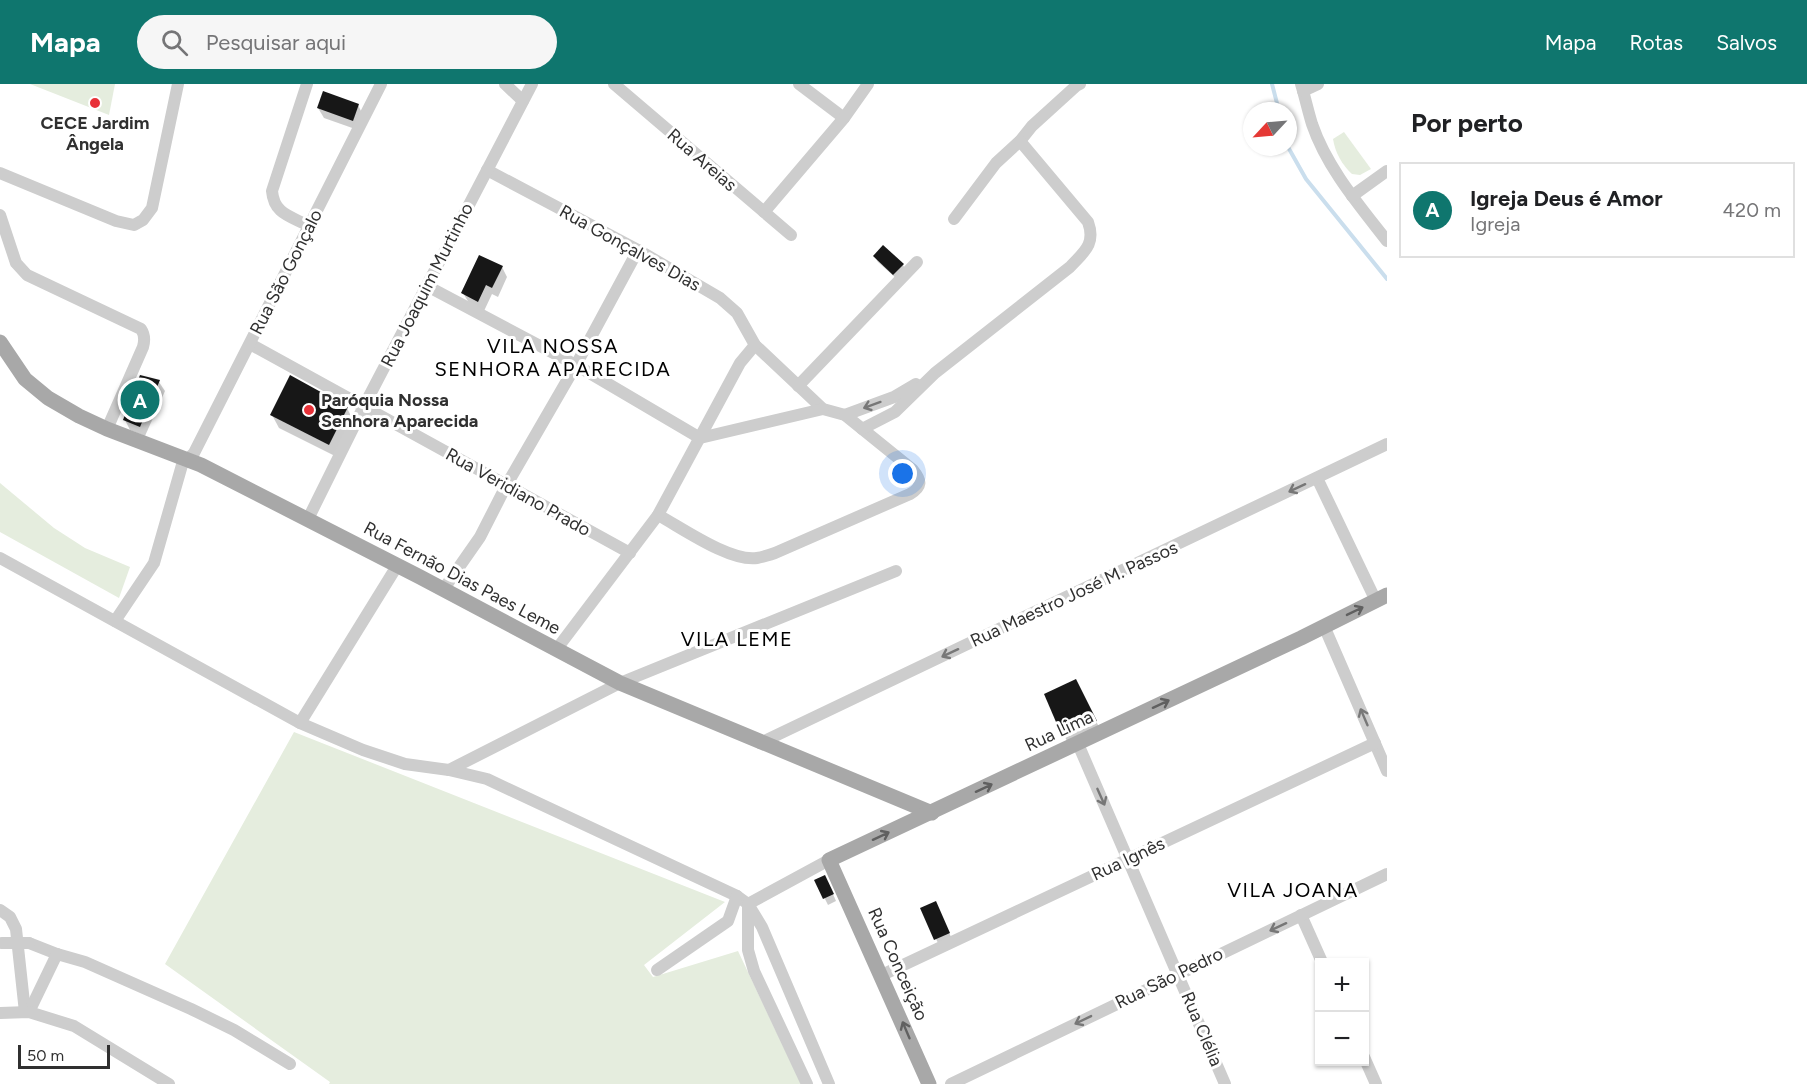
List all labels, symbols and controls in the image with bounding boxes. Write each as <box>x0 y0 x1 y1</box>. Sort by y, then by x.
search box <box>137 15 557 69</box>
text: Mapa <box>30 25 101 59</box>
icon: search <box>158 26 191 59</box>
text: Pesquisar aqui <box>206 29 346 56</box>
text: Mapa <box>1545 30 1596 55</box>
text: Rotas <box>1629 30 1683 55</box>
text: Salvos <box>1716 30 1777 55</box>
marker: CECE Jardim Ângela <box>88 96 102 110</box>
north arrow <box>1243 102 1297 156</box>
text: Por perto <box>1411 107 1523 139</box>
place label: CECE Jardim Ângela <box>40 112 150 155</box>
street label: Rua Areias <box>663 124 741 196</box>
text: Igreja Deus é Amor <box>1470 185 1663 212</box>
text: A <box>1425 198 1440 222</box>
text: 420 m <box>1723 198 1781 222</box>
street label: Rua Joaquim Murtinho <box>376 199 478 371</box>
street label: Rua Gonçalves Dias <box>556 200 704 296</box>
street label: Rua São Gonçalo <box>245 206 327 338</box>
text: Igreja <box>1470 212 1520 236</box>
district label: VILA NOSSA SENHORA APARECIDA <box>435 334 671 381</box>
pin: A <box>120 378 160 422</box>
place label: Paróquia Nossa Senhora Aparecida <box>321 389 478 432</box>
one-way arrow <box>863 401 882 412</box>
marker: Paróquia Nossa Senhora Aparecida <box>302 403 316 417</box>
street label: Rua Veridiano Prado <box>442 443 594 541</box>
your location <box>888 459 917 488</box>
one-way arrow <box>1288 482 1306 494</box>
street label: Rua Fernão Dias Paes Leme <box>360 517 564 639</box>
street label: Rua Maestro José M. Passos <box>967 536 1181 652</box>
one-way arrow <box>1346 604 1364 616</box>
district label: VILA LEME <box>681 627 793 651</box>
one-way arrow <box>941 647 959 659</box>
one-way arrow <box>1151 698 1169 710</box>
street label: Rua Lima <box>1021 706 1097 756</box>
one-way arrow <box>1357 709 1369 727</box>
one-way arrow <box>975 781 993 793</box>
one-way arrow <box>1096 788 1107 806</box>
one-way arrow <box>871 830 889 842</box>
street label: Rua Ignês <box>1088 832 1168 886</box>
district label: VILA JOANA <box>1227 878 1359 902</box>
street label: Rua Conceição <box>863 904 933 1024</box>
one-way arrow <box>1269 921 1287 933</box>
street label: Rua São Pedro <box>1112 942 1226 1014</box>
map controls <box>1315 958 1369 1066</box>
button: + <box>1315 958 1369 1012</box>
street label: Rua Clélia <box>1176 988 1228 1070</box>
button: − <box>1315 1012 1369 1066</box>
one-way arrow <box>1074 1014 1092 1026</box>
one-way arrow <box>900 1022 911 1040</box>
scale bar <box>18 1042 110 1070</box>
text: 50 m <box>27 1046 64 1065</box>

